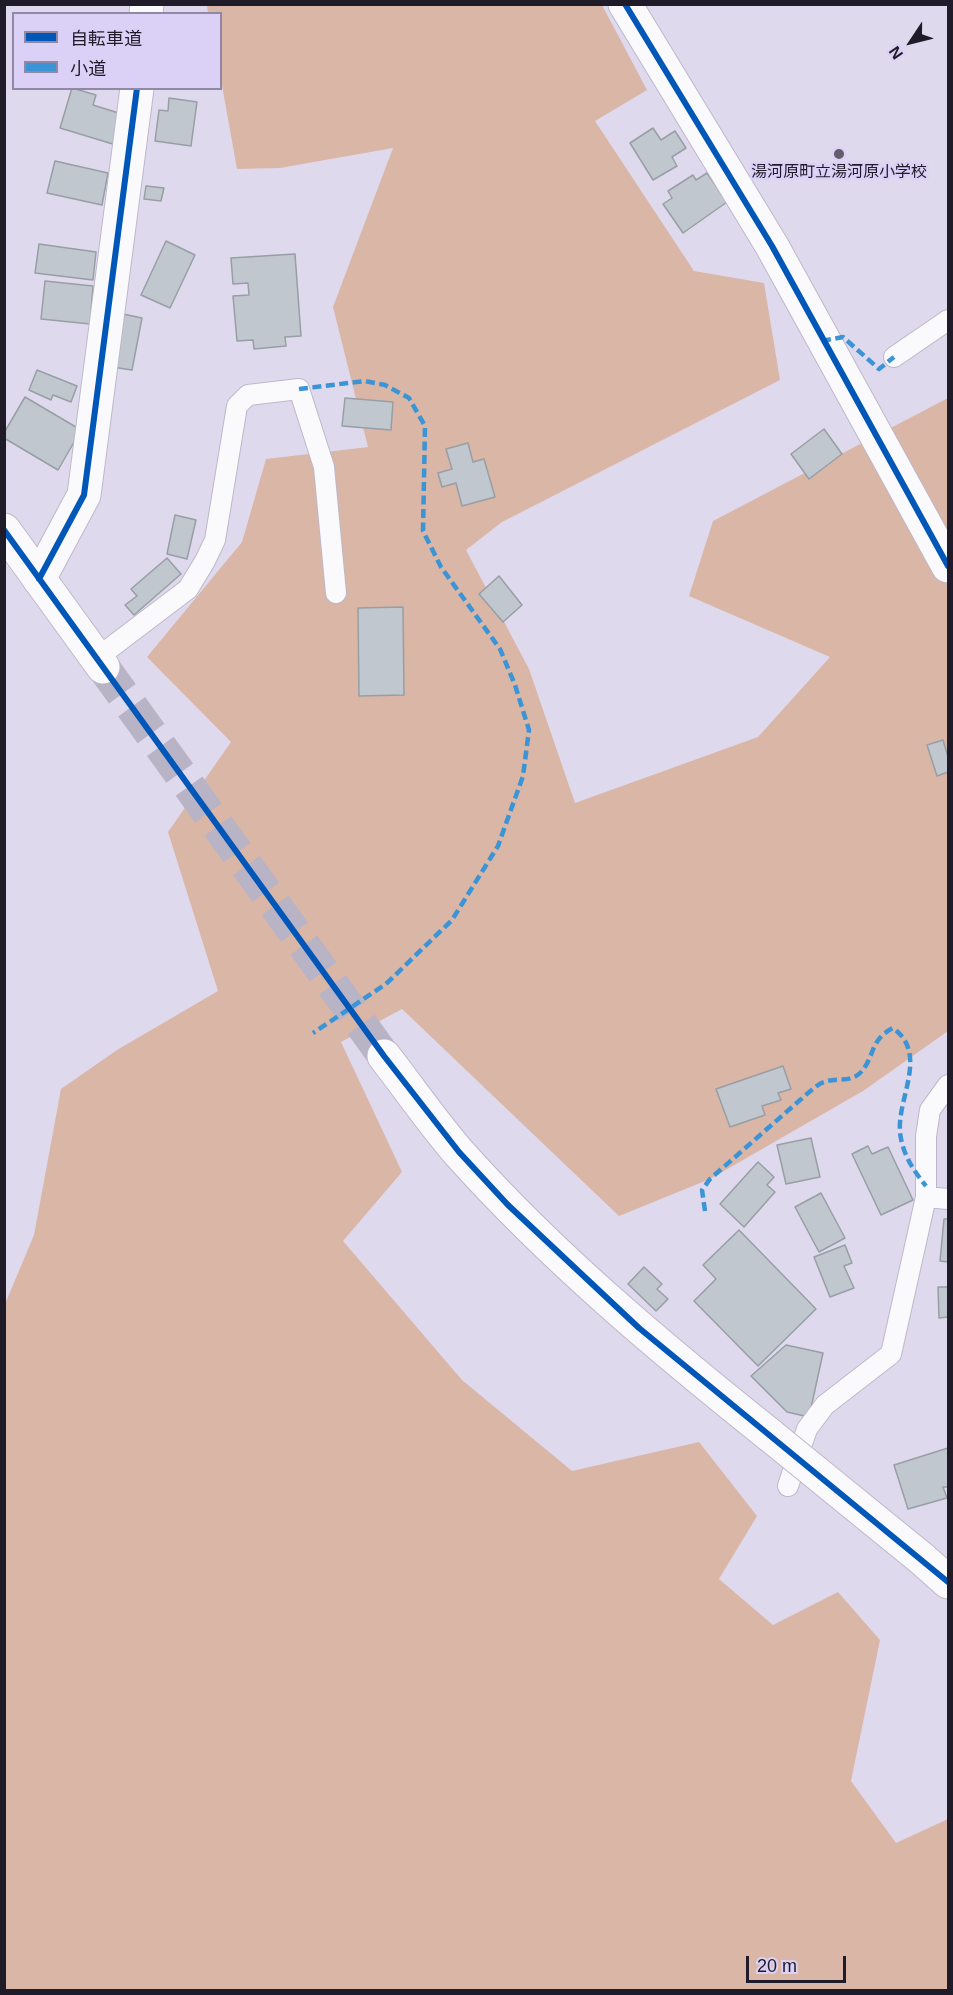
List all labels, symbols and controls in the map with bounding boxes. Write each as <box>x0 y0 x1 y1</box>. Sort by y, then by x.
legend <box>12 12 222 90</box>
north arrow <box>881 12 941 72</box>
text: 自転車道 <box>70 29 142 49</box>
text: N <box>886 43 906 62</box>
text: 小道 <box>70 59 106 79</box>
marker: 湯河原町立湯河原小学校 <box>832 147 846 161</box>
place label: 湯河原町立湯河原小学校 <box>751 163 927 183</box>
scale bar <box>749 1944 850 1982</box>
text: 20 m <box>757 1956 797 1976</box>

